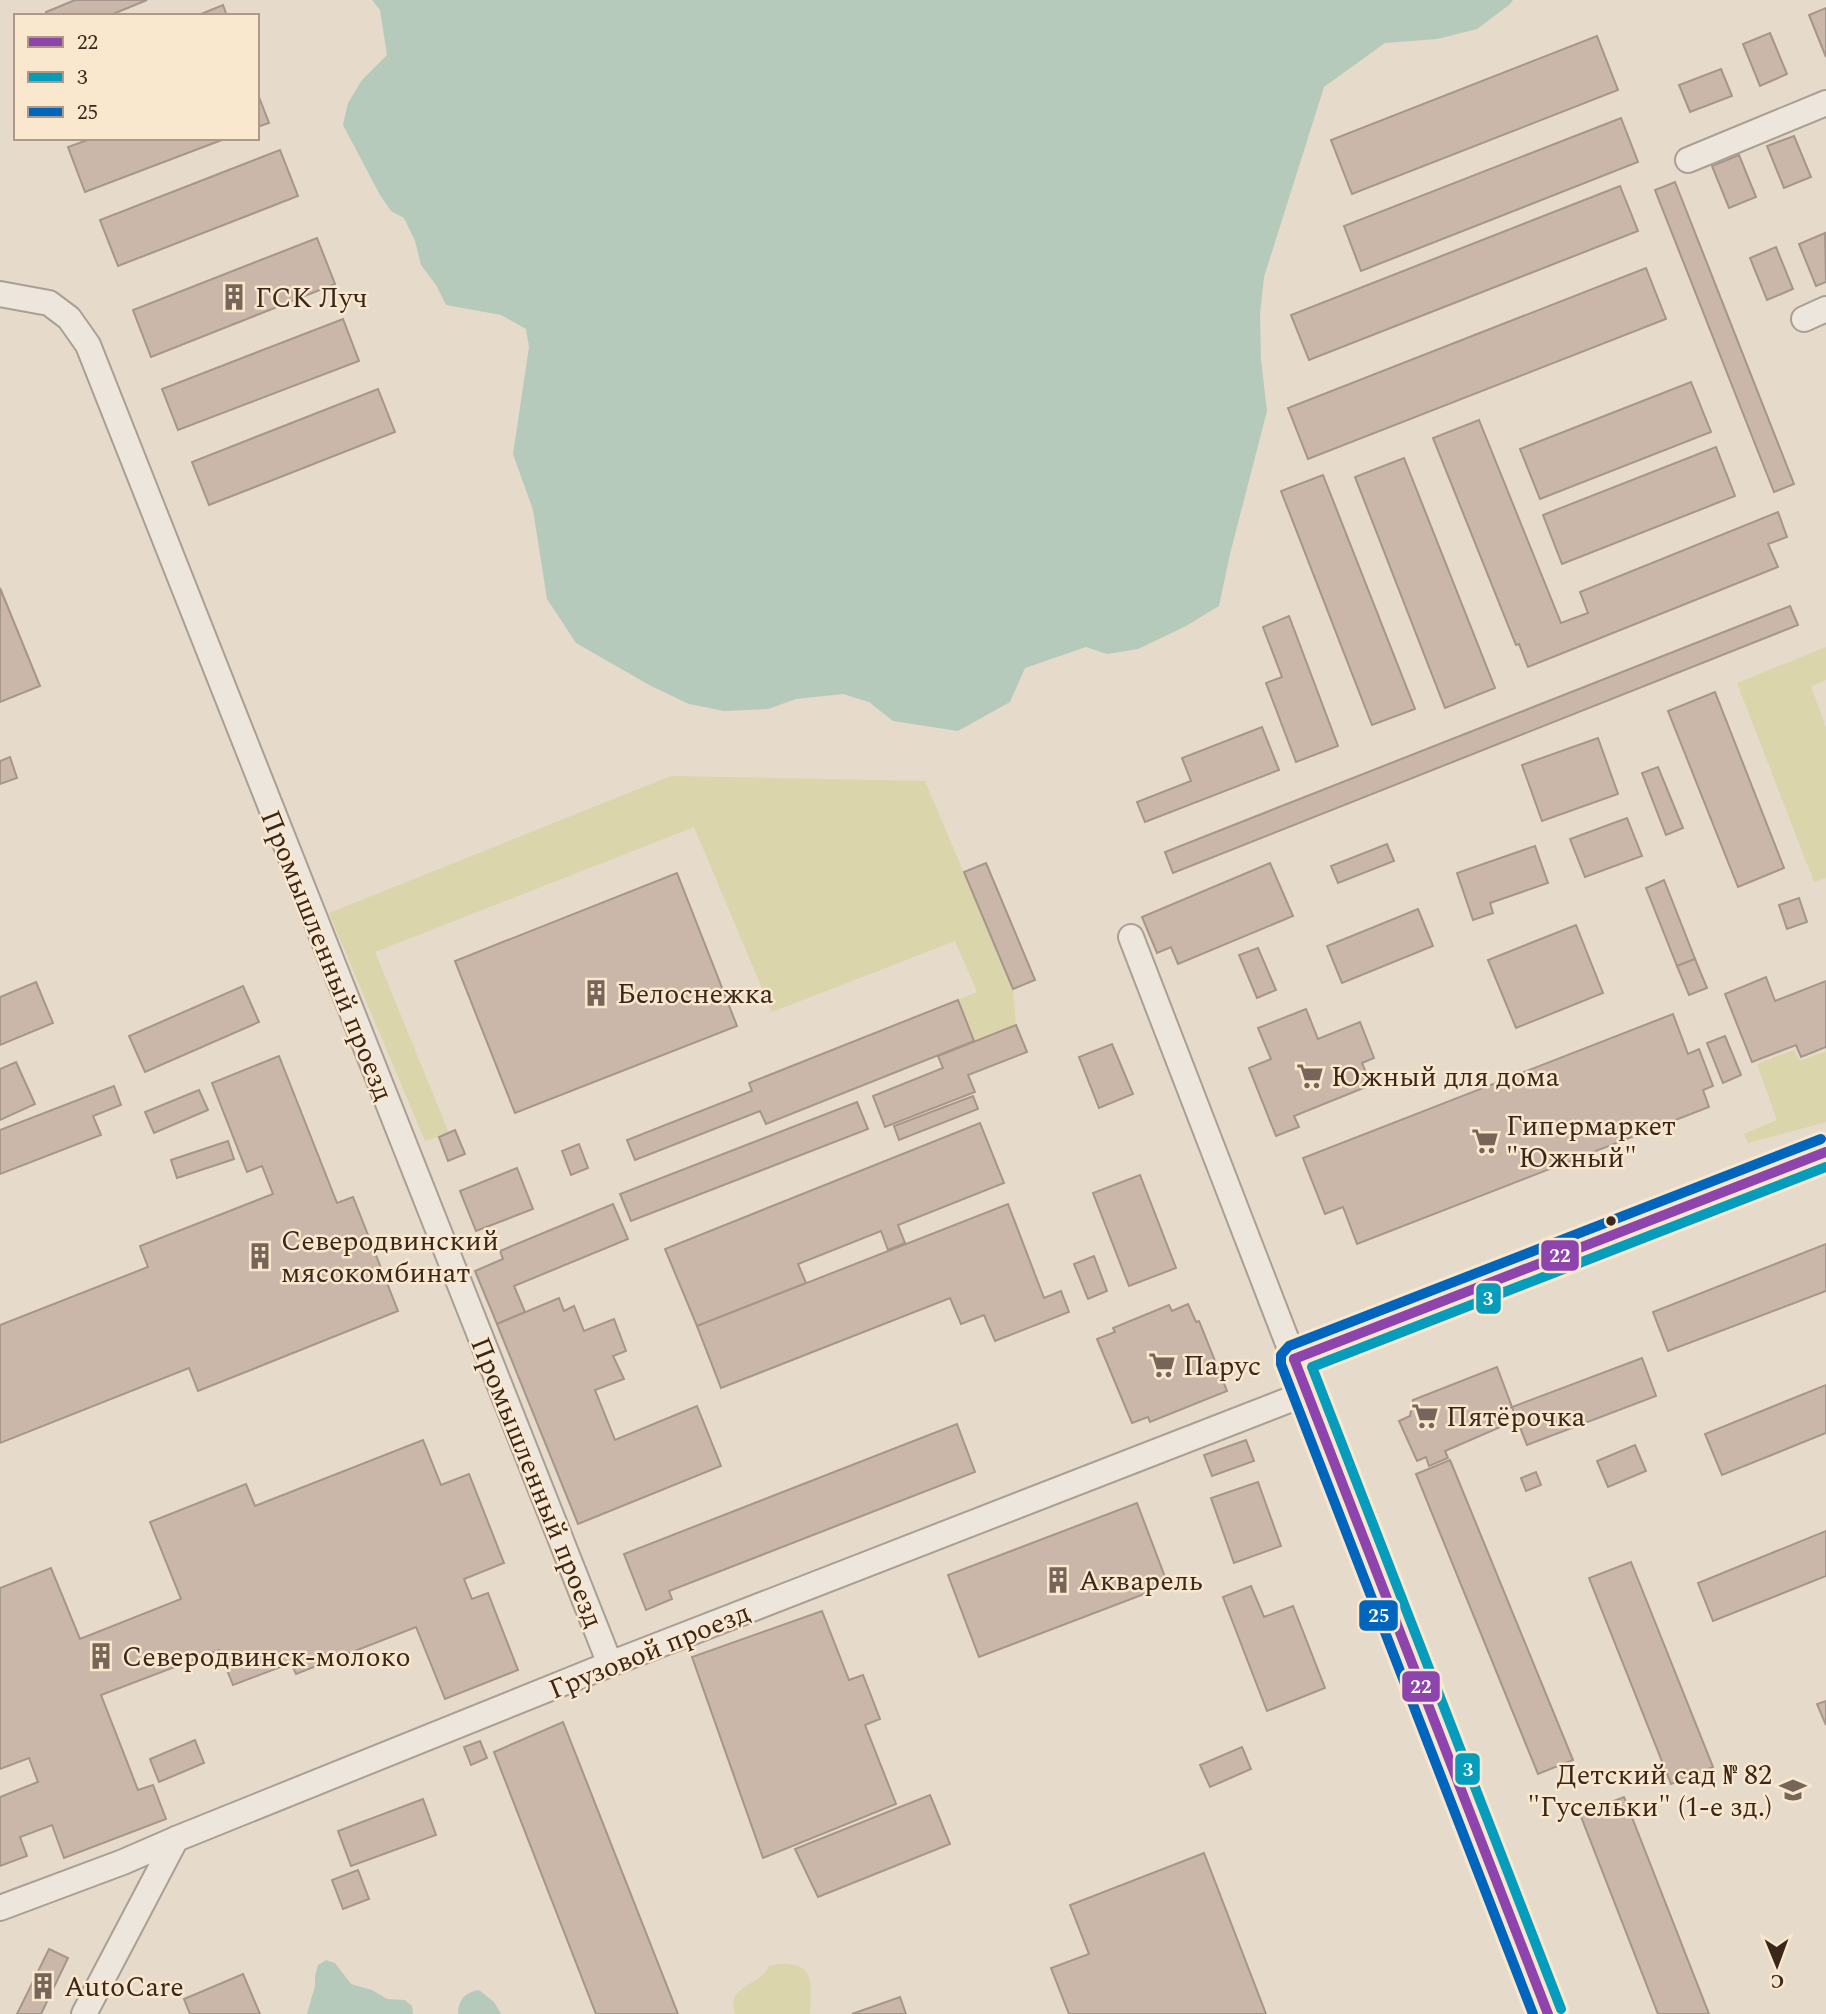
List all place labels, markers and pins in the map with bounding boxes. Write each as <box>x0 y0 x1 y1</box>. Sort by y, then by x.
place label: ГСК Луч <box>255 277 368 320</box>
building icon: ГСК Луч <box>219 282 249 312</box>
place label: Белоснежка <box>617 973 774 1016</box>
building icon: Белоснежка <box>581 978 611 1008</box>
place label: Южный для дома <box>1331 1056 1560 1099</box>
supermarket icon: Южный для дома <box>1295 1061 1325 1091</box>
place label: Гипермаркет "Южный" <box>1506 1105 1676 1180</box>
supermarket icon: Гипермаркет "Южный" <box>1470 1126 1500 1156</box>
unlabelled marker <box>1604 1214 1618 1228</box>
place label: Северодвинский мясокомбинат <box>281 1220 499 1295</box>
building icon: Северодвинский мясокомбинат <box>245 1241 275 1271</box>
place label: Парус <box>1183 1345 1261 1388</box>
supermarket icon: Парус <box>1147 1350 1177 1380</box>
place label: Пятёрочка <box>1446 1396 1586 1439</box>
supermarket icon: Пятёрочка <box>1410 1401 1440 1431</box>
place label: Акварель <box>1079 1560 1203 1603</box>
building icon: Акварель <box>1043 1565 1073 1595</box>
place label: Северодвинск-молоко <box>122 1636 411 1679</box>
building icon: Северодвинск-молоко <box>86 1641 116 1671</box>
place label: Детский сад № 82 "Гусельки" (1-е зд.) <box>1527 1754 1772 1829</box>
school or university icon: Детский сад № 82 "Гусельки" (1-е зд.) <box>1778 1775 1808 1805</box>
place label: AutoCare <box>64 1966 184 2009</box>
building icon: AutoCare <box>28 1971 58 2001</box>

